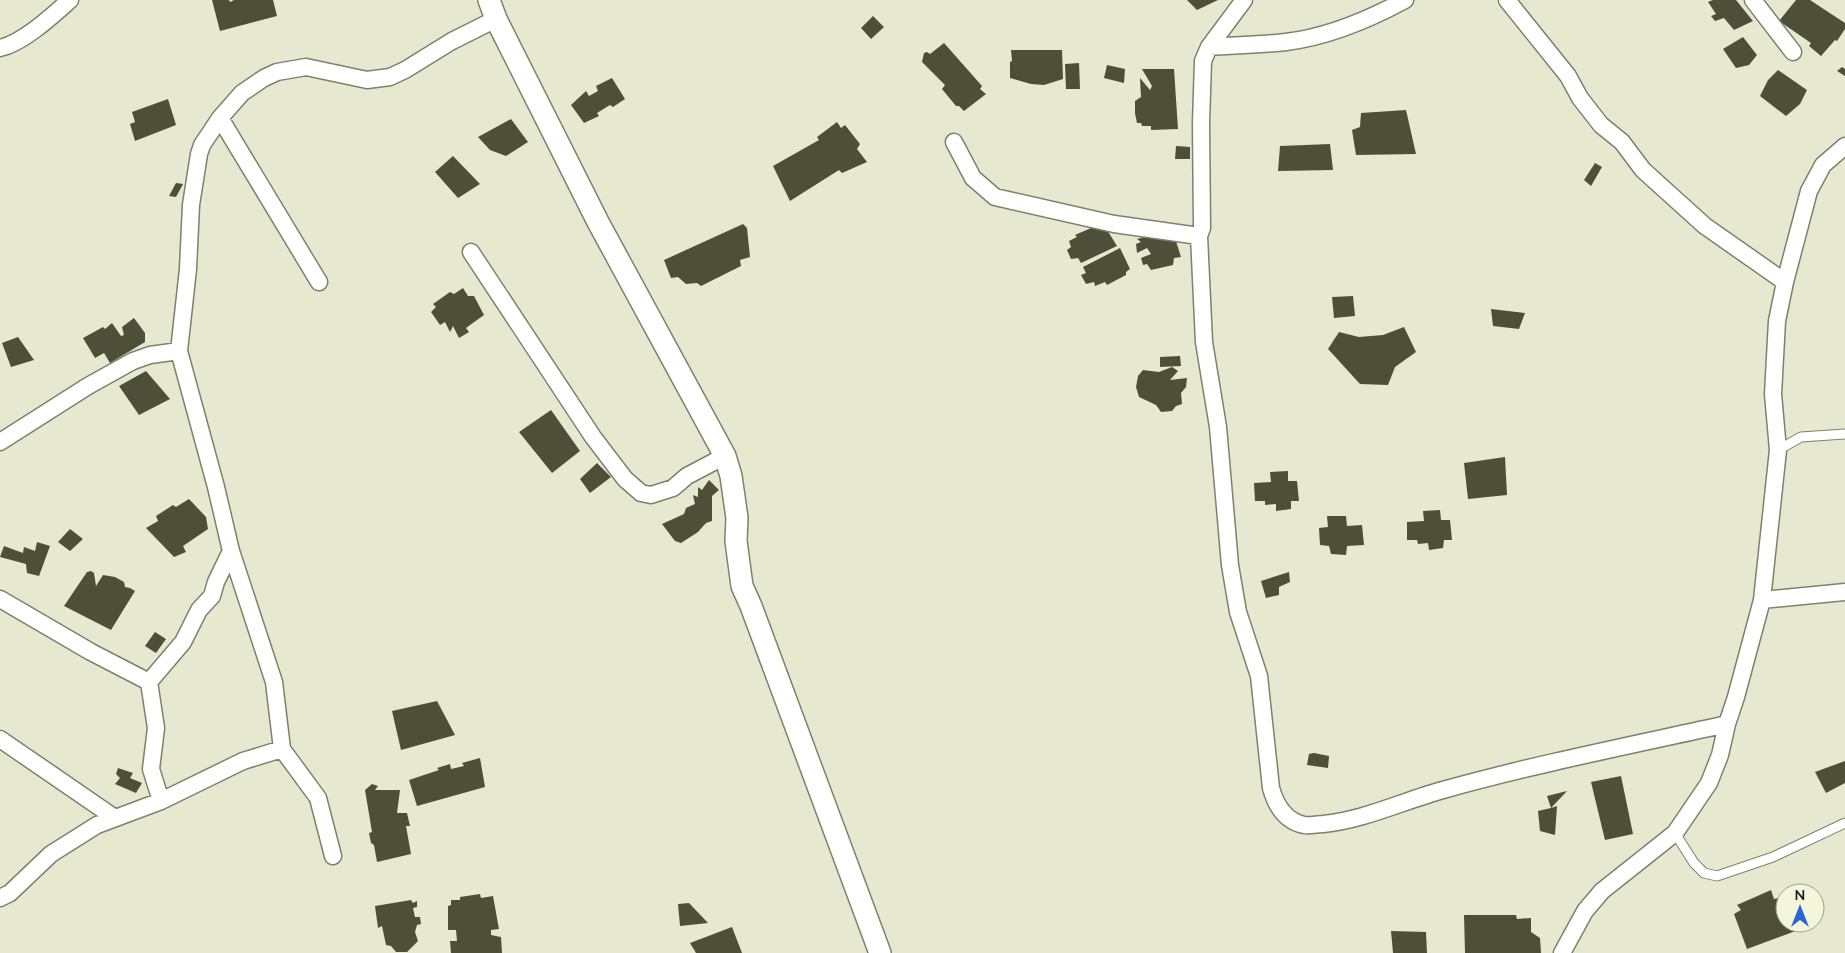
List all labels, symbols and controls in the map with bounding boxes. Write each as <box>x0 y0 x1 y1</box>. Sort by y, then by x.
north arrow <box>1775 883 1825 933</box>
text: N <box>1795 886 1805 903</box>

